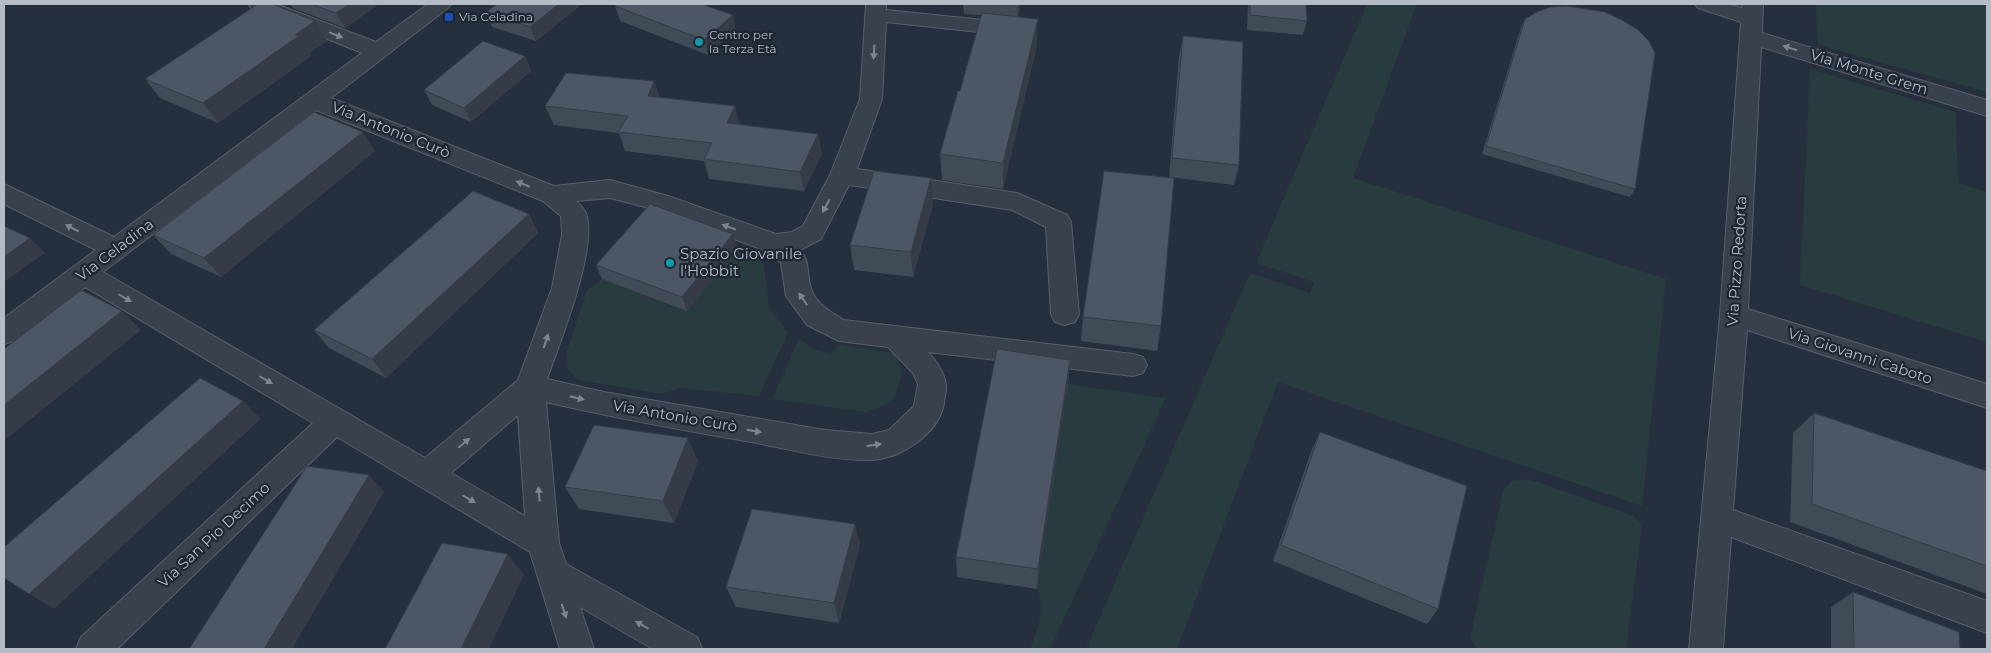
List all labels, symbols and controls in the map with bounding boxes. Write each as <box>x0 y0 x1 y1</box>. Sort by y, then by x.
place label: Via Celadina <box>459 9 533 24</box>
marker: Via Celadina <box>443 11 455 23</box>
place label: Centro per la Terza Età <box>709 27 777 56</box>
one-way arrow <box>328 32 343 39</box>
marker: Centro per la Terza Età <box>693 36 705 48</box>
one-way arrow <box>1782 44 1797 52</box>
one-way arrow <box>869 45 877 61</box>
street label: Via Monte Grem <box>1808 45 1930 98</box>
street label: Via Antonio Curò <box>329 97 453 162</box>
one-way arrow <box>516 179 530 187</box>
street label: Via Pizzo Redorta <box>1722 195 1751 327</box>
one-way arrow <box>822 198 830 213</box>
street label: Via Celadina <box>72 214 157 285</box>
one-way arrow <box>721 223 736 231</box>
one-way arrow <box>65 224 79 232</box>
place label: Spazio Giovanile l'Hobbit <box>680 244 802 280</box>
marker: Spazio Giovanile l'Hobbit <box>664 257 676 269</box>
one-way arrow <box>798 292 808 306</box>
one-way arrow <box>119 294 132 303</box>
street label: Via Giovanni Caboto <box>1785 323 1935 388</box>
one-way arrow <box>542 333 550 348</box>
one-way arrow <box>259 376 272 385</box>
one-way arrow <box>570 394 585 402</box>
street label: Via Antonio Curò <box>611 395 739 436</box>
one-way arrow <box>747 427 763 435</box>
one-way arrow <box>458 438 470 449</box>
one-way arrow <box>866 441 882 449</box>
street label: Via San Pio Decimo <box>154 478 274 592</box>
one-way arrow <box>535 486 543 502</box>
one-way arrow <box>462 495 475 504</box>
one-way arrow <box>560 604 568 619</box>
one-way arrow <box>635 621 650 629</box>

